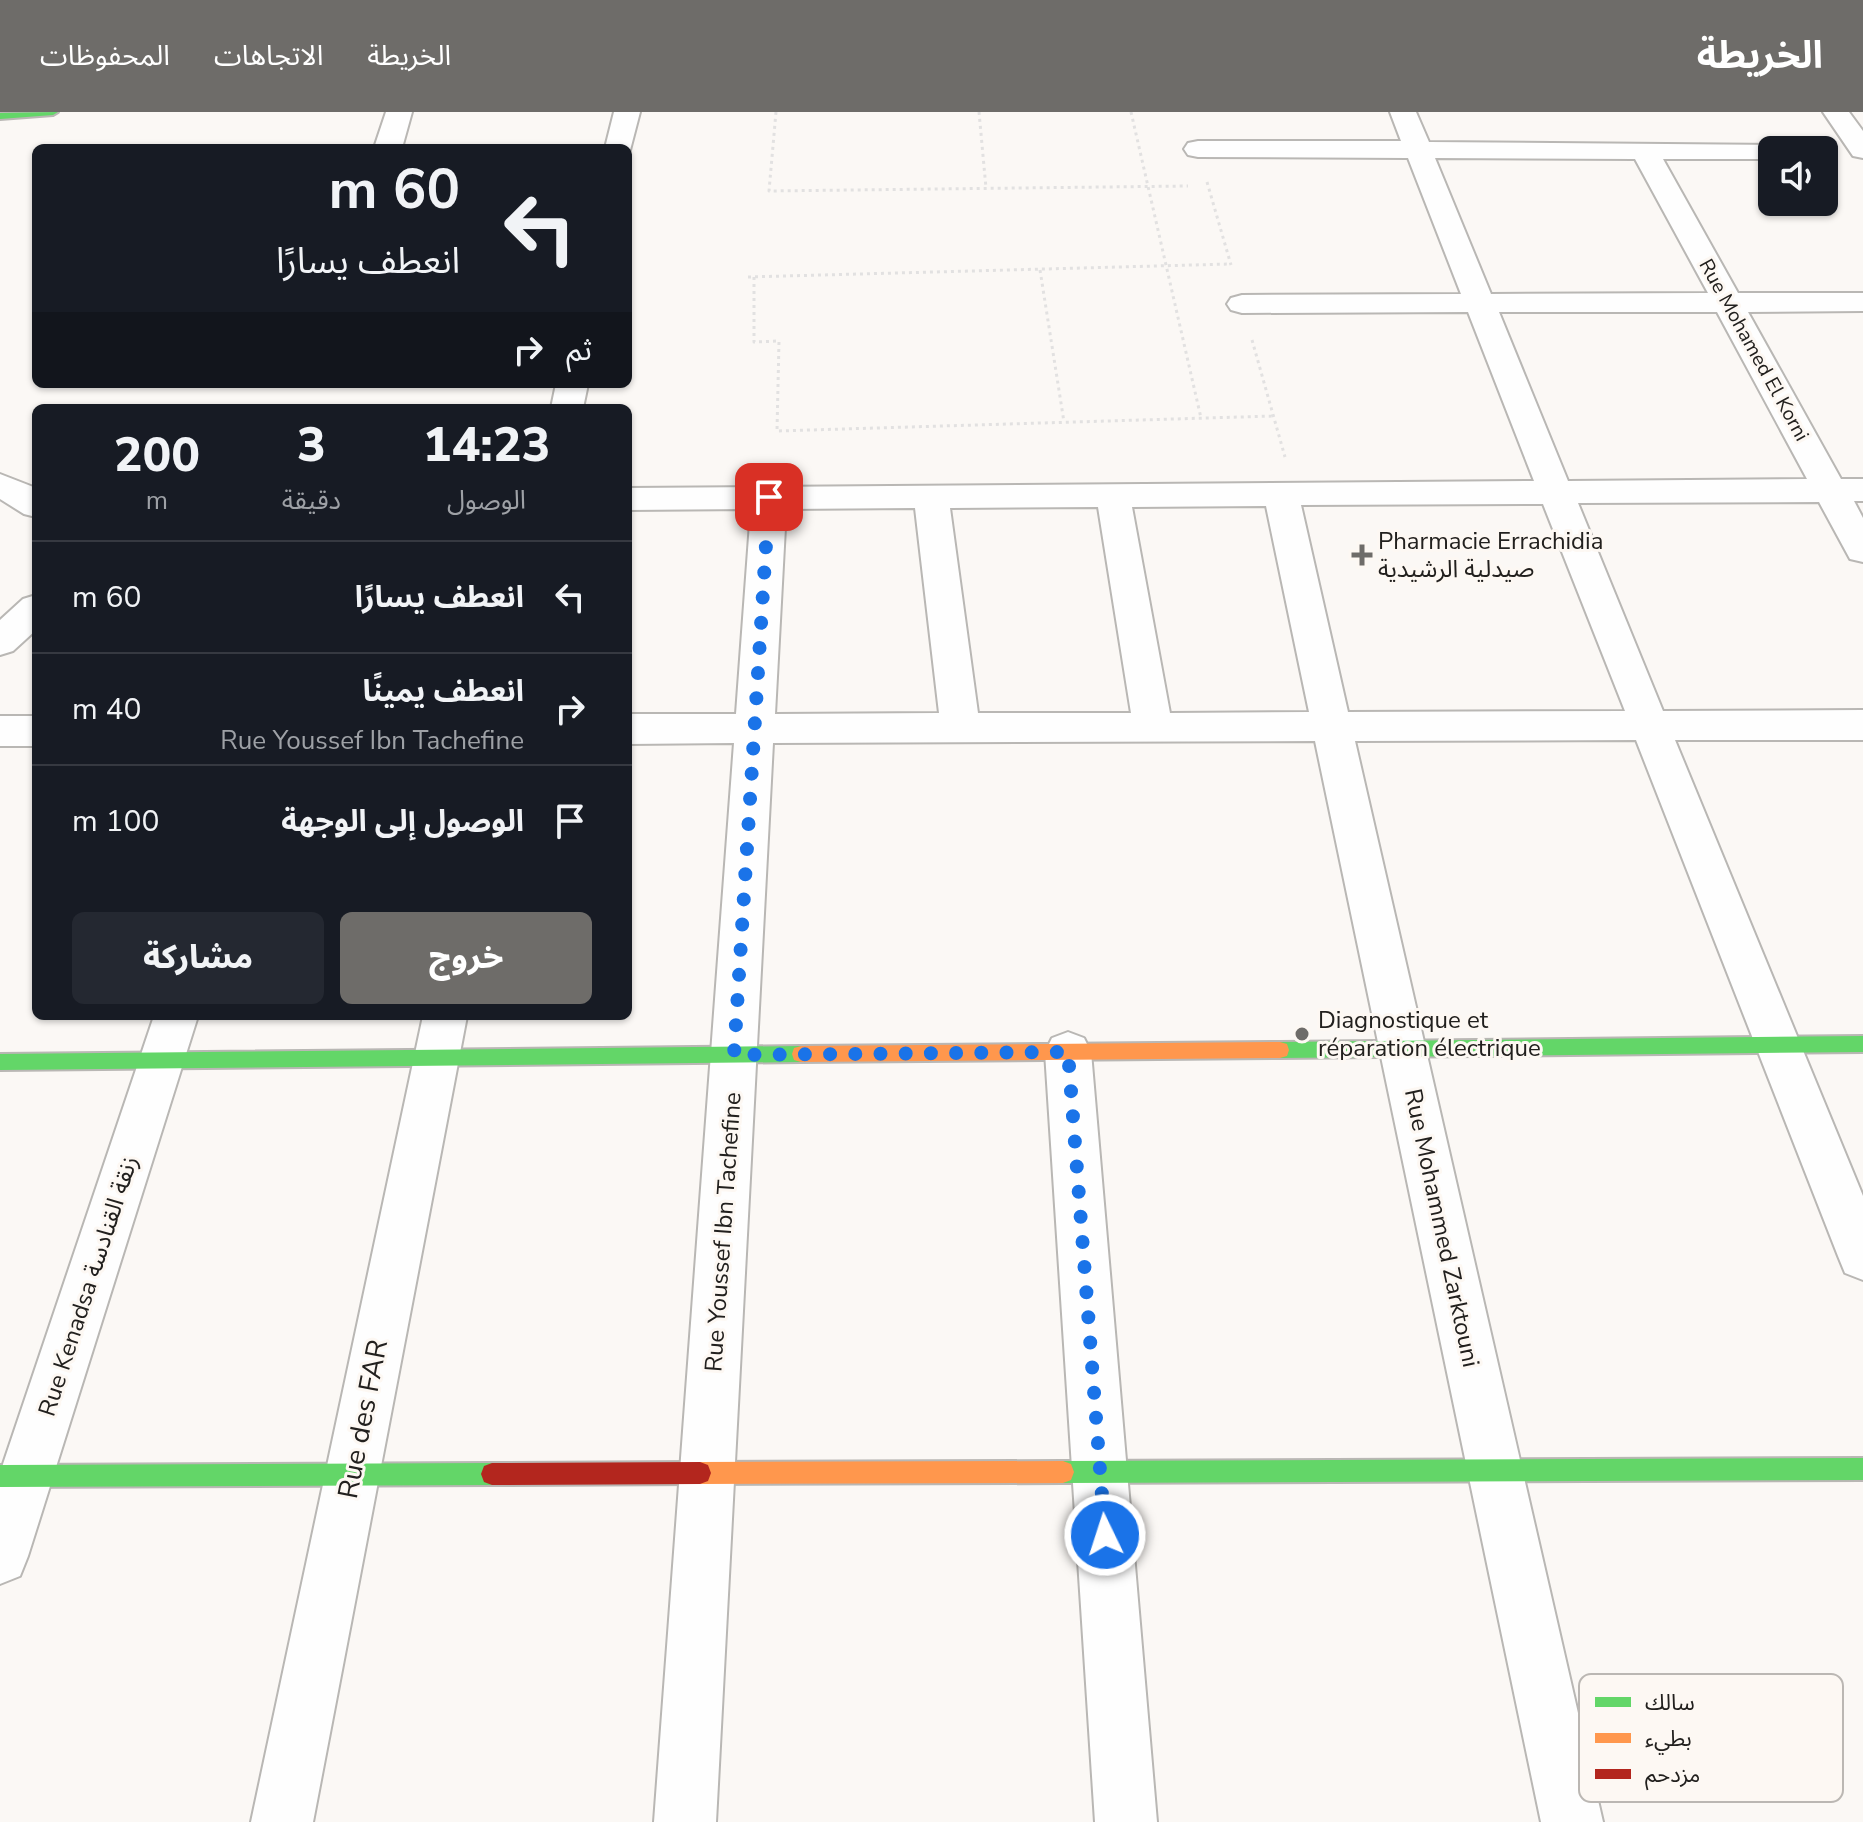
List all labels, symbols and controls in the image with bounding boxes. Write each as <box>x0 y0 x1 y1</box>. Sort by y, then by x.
text: الخريطة <box>1697 30 1823 81</box>
text: المحفوظات <box>40 37 170 75</box>
text: الاتجاهات <box>214 37 323 75</box>
text: الخريطة <box>367 37 451 75</box>
map controls <box>1758 136 1838 216</box>
button: sound <box>1758 136 1838 216</box>
text: 60 m <box>329 151 460 228</box>
icon: left <box>488 176 592 280</box>
text: انعطف يسارًا <box>276 237 460 286</box>
street label: Rue Mohamed El Korni <box>1693 254 1815 446</box>
icon: right <box>506 328 550 372</box>
text: ثم <box>566 330 592 371</box>
text: 3 <box>297 412 326 478</box>
text: 14:23 <box>423 412 550 478</box>
text: 200 <box>114 422 200 488</box>
pin <box>735 463 803 531</box>
icon: arrive <box>747 475 791 519</box>
text: m <box>146 483 168 518</box>
text: دقيقة <box>282 483 341 518</box>
text: الوصول <box>447 483 526 518</box>
place label: Pharmacie Errachidia صيدلية الرشيدية <box>1378 525 1603 585</box>
marker: Pharmacie Errachidia صيدلية الرشيدية <box>1353 546 1371 564</box>
icon: left <box>548 575 592 619</box>
text: 60 m <box>72 577 141 618</box>
text: انعطف يسارًا <box>355 577 524 618</box>
text: انعطف يمينًا <box>363 671 524 712</box>
icon: right <box>548 687 592 731</box>
text: 40 m <box>72 689 141 730</box>
text: Rue Youssef Ibn Tachefine <box>220 723 524 758</box>
icon: arrive <box>548 799 592 843</box>
text: 100 m <box>72 801 159 842</box>
text: الوصول إلى الوجهة <box>281 801 524 842</box>
button: مشاركة <box>72 912 324 1004</box>
button: خروج <box>340 912 592 1004</box>
place label: Diagnostique et réparation électrique <box>1318 1004 1541 1064</box>
marker: Diagnostique et réparation électrique <box>1293 1025 1311 1043</box>
street label: Rue Mohammed Zarktouni <box>1397 1086 1487 1370</box>
street label: Rue Youssef Ibn Tachefine <box>697 1091 749 1373</box>
street label: Rue Kenadsa زنقة القنادسة <box>31 1152 145 1420</box>
street label: Rue des FAR <box>329 1336 397 1502</box>
position arrow <box>1063 1493 1147 1577</box>
legend <box>1579 1674 1843 1802</box>
text: سالك <box>1645 1688 1695 1718</box>
text: بطيء <box>1645 1724 1692 1755</box>
text: مزدحم <box>1645 1760 1700 1791</box>

